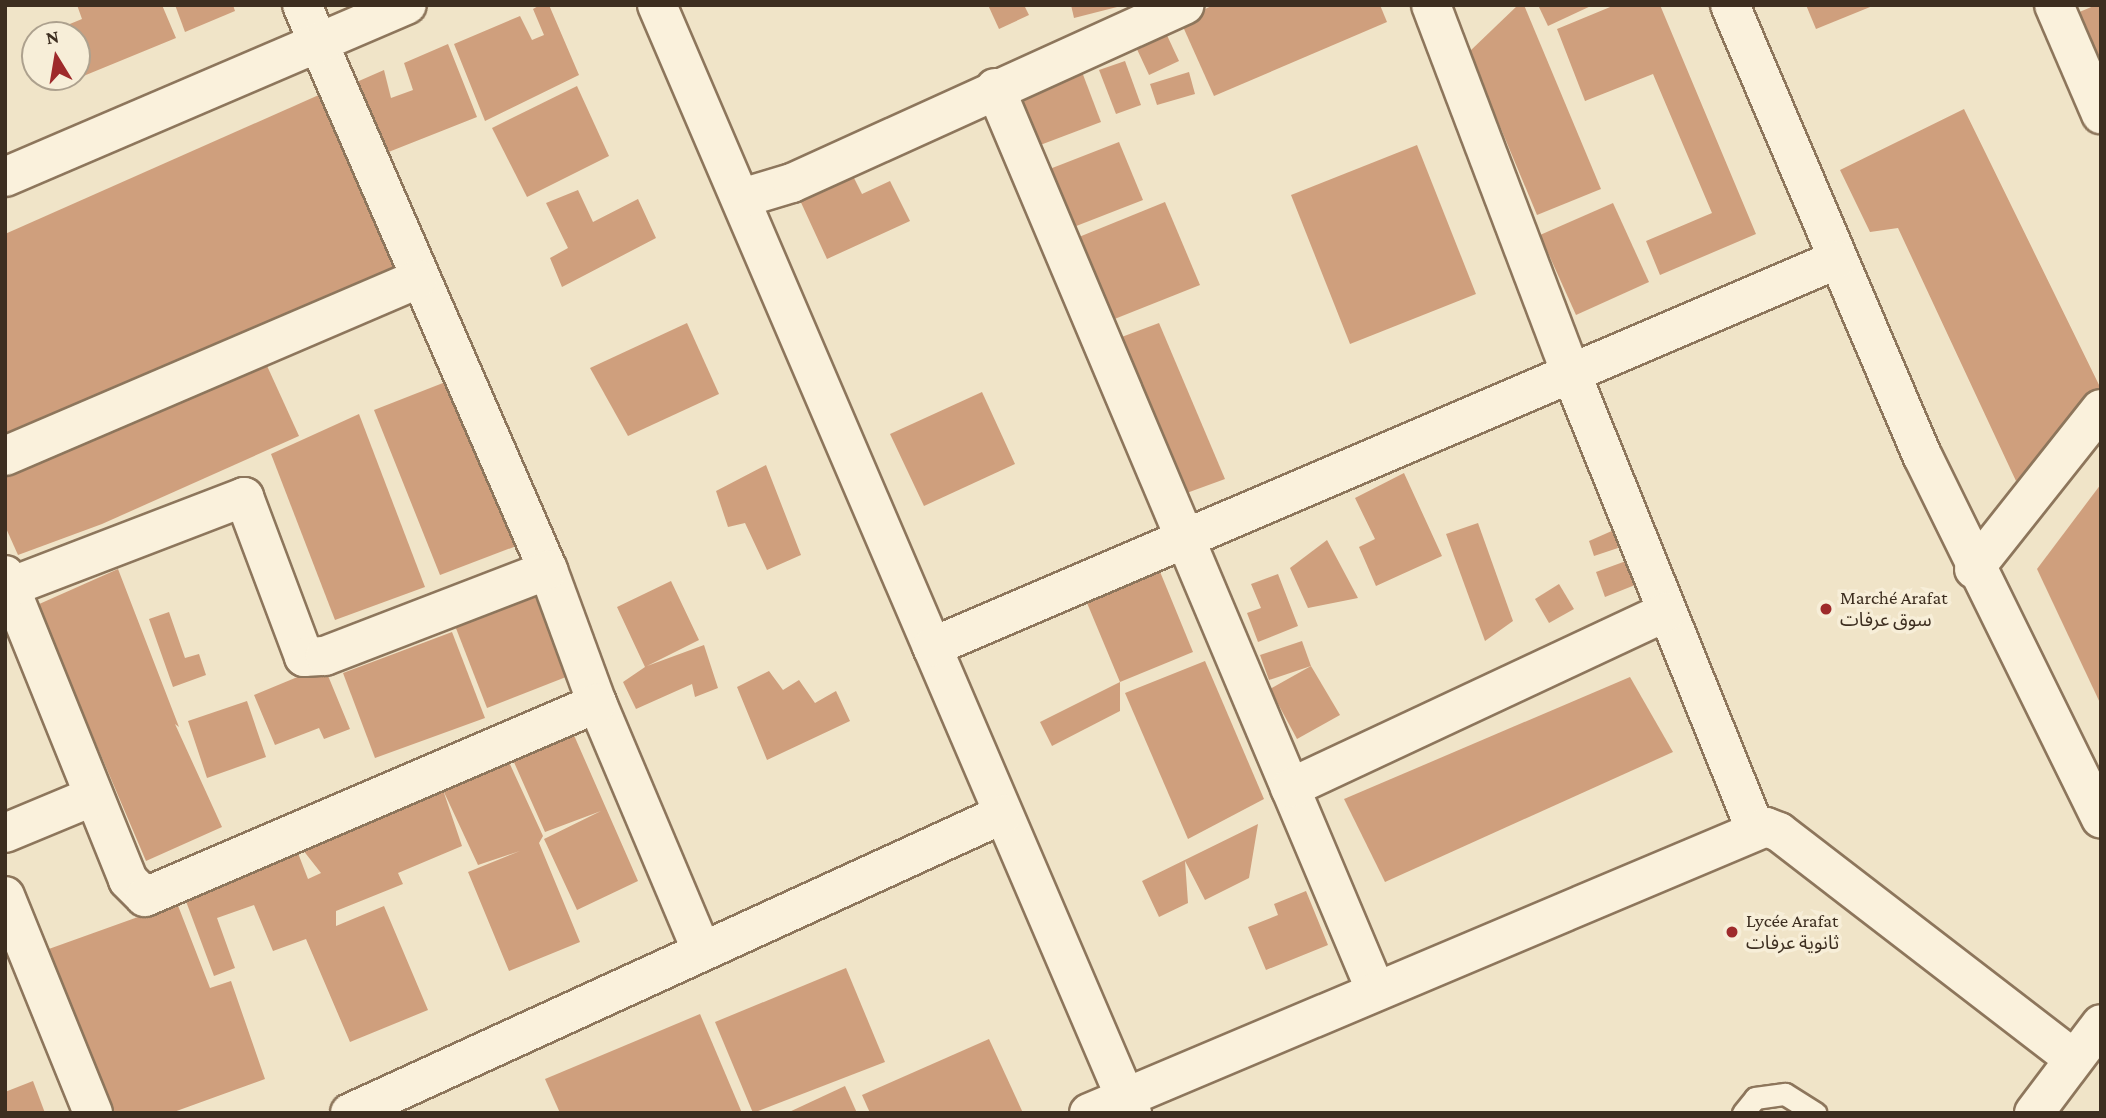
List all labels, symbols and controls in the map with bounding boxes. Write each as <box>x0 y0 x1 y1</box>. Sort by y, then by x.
north arrow <box>21 21 91 91</box>
text: N <box>44 25 61 48</box>
place label: Marché Arafat سوق عرفات <box>1840 587 1948 631</box>
marker: Marché Arafat سوق عرفات <box>1818 601 1834 617</box>
place label: Lycée Arafat ثانوية عرفات <box>1746 910 1839 954</box>
marker: Lycée Arafat ثانوية عرفات <box>1724 924 1740 940</box>

